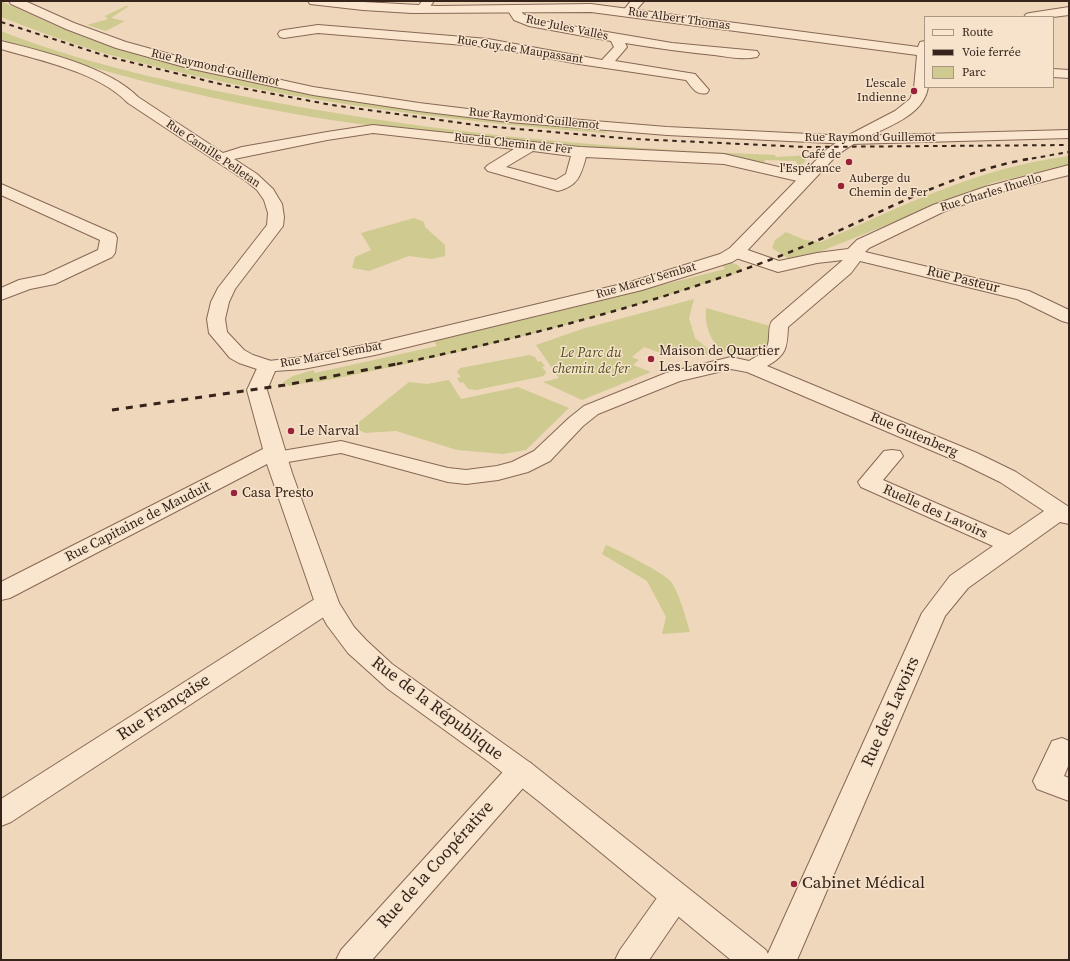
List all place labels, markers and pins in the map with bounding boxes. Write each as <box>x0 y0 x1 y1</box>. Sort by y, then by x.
place label: L'escale Indienne <box>857 77 906 105</box>
marker: L'escale Indienne <box>909 86 919 96</box>
place label: Café de l'Espérance <box>780 148 841 176</box>
marker: Café de l'Espérance <box>844 157 854 167</box>
place label: Auberge du Chemin de Fer <box>849 172 928 200</box>
marker: Auberge du Chemin de Fer <box>836 181 846 191</box>
place label: Maison de Quartier Les Lavoirs <box>659 343 780 376</box>
marker: Maison de Quartier Les Lavoirs <box>646 354 656 364</box>
place label: Le Narval <box>299 423 359 439</box>
marker: Le Narval <box>286 426 296 436</box>
place label: Casa Presto <box>242 485 314 501</box>
marker: Casa Presto <box>229 488 239 498</box>
place label: Cabinet Médical <box>802 874 925 894</box>
marker: Cabinet Médical <box>789 879 799 889</box>

